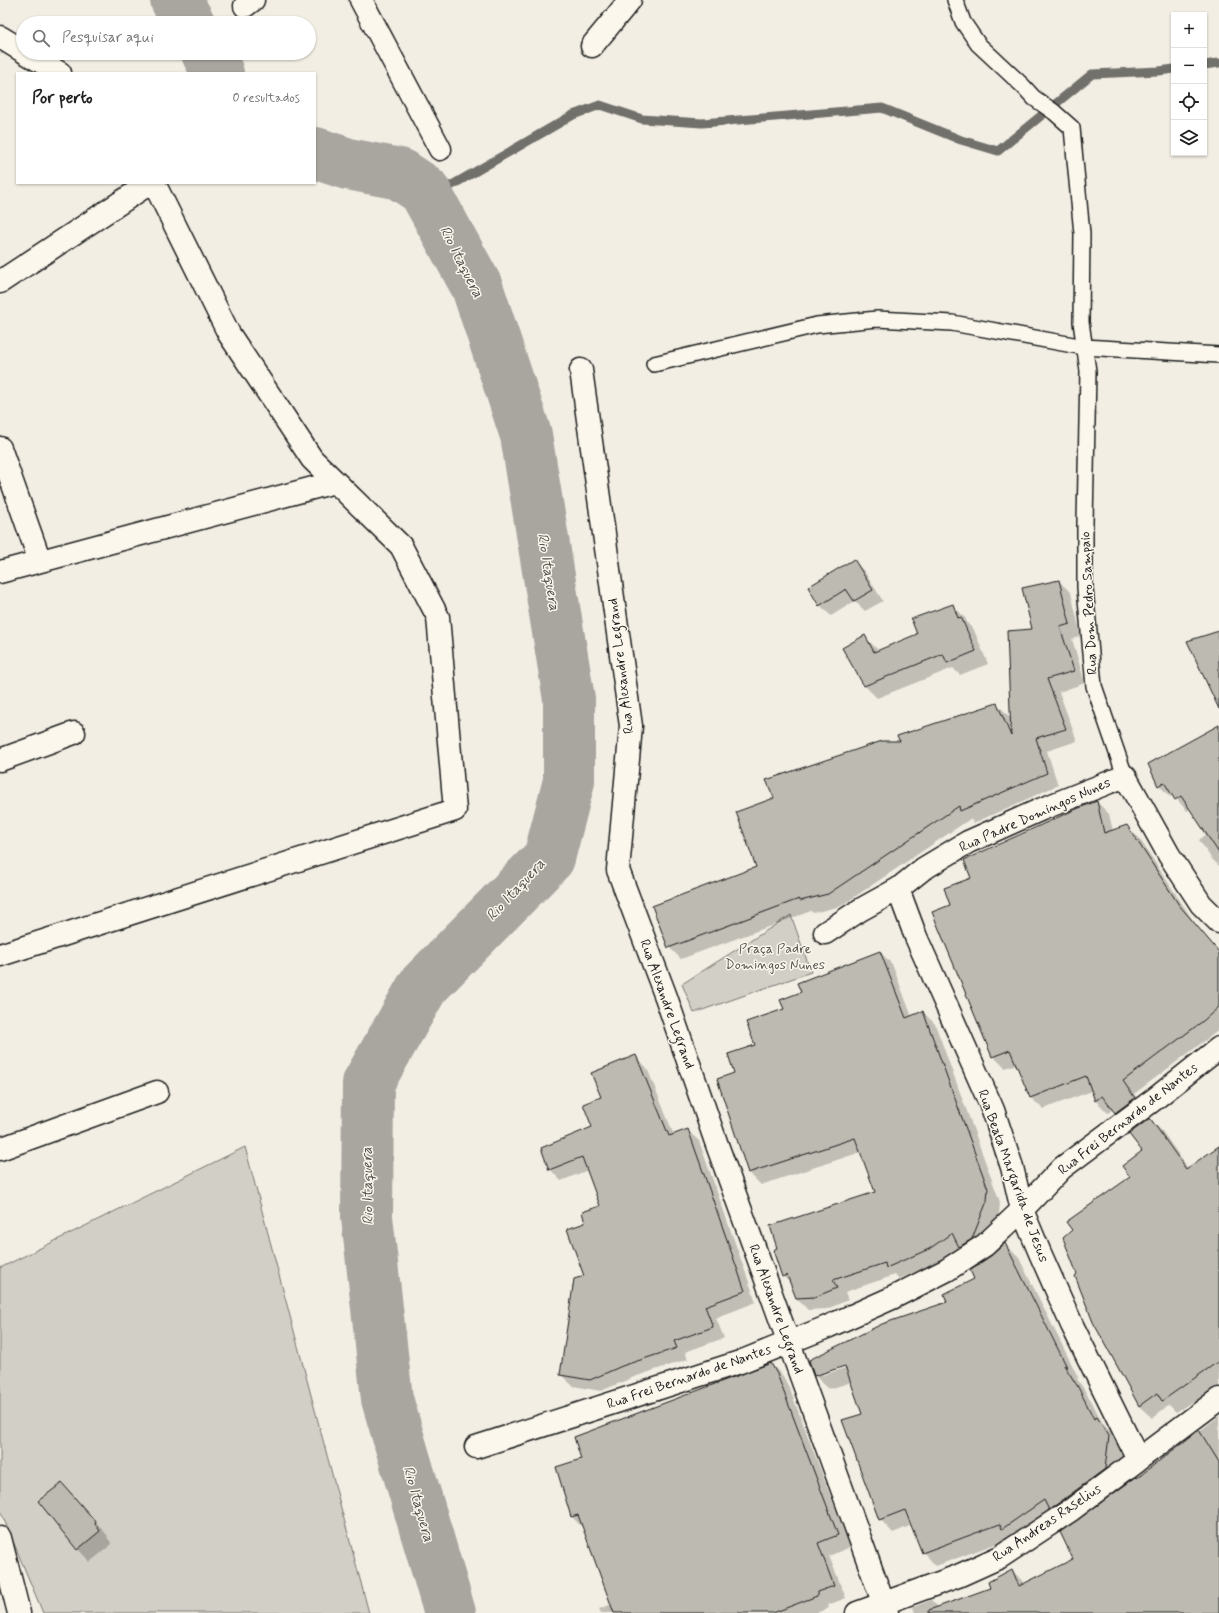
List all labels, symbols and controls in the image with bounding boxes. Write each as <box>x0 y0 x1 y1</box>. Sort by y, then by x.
map controls <box>1171 12 1207 156</box>
button: + <box>1171 12 1207 48</box>
search box <box>16 16 316 60</box>
icon: search <box>30 27 52 49</box>
text: Pesquisar aqui <box>62 28 154 48</box>
button: − <box>1171 48 1207 84</box>
button: locate <box>1171 84 1207 120</box>
text: Por perto <box>32 87 93 109</box>
text: 0 resultados <box>232 90 300 107</box>
button: layers <box>1171 120 1207 156</box>
water label: Rio Itaquera <box>434 223 488 302</box>
street label: Rua Dom Pedro Sampaio <box>1076 531 1102 675</box>
water label: Rio Itaquera <box>532 532 564 612</box>
street label: Rua Alexandre Legrand <box>604 597 640 735</box>
street label: Rua Padre Domingos Nunes <box>957 773 1113 857</box>
water label: Rio Itaquera <box>482 854 550 925</box>
street label: Rua Alexandre Legrand <box>633 937 699 1072</box>
park label: Praça Padre Domingos Nunes <box>725 940 825 974</box>
street label: Rua Frei Bernardo de Nantes <box>1055 1059 1201 1179</box>
street label: Rua Beata Margarida de Jesus <box>971 1087 1053 1266</box>
water label: Rio Itaquera <box>357 1146 379 1225</box>
street label: Rua Alexandre Legrand <box>742 1242 808 1377</box>
street label: Rua Frei Bernardo de Nantes <box>605 1340 773 1414</box>
water label: Rio Itaquera <box>398 1464 438 1545</box>
street label: Rua Andreas Raselius <box>989 1480 1105 1566</box>

